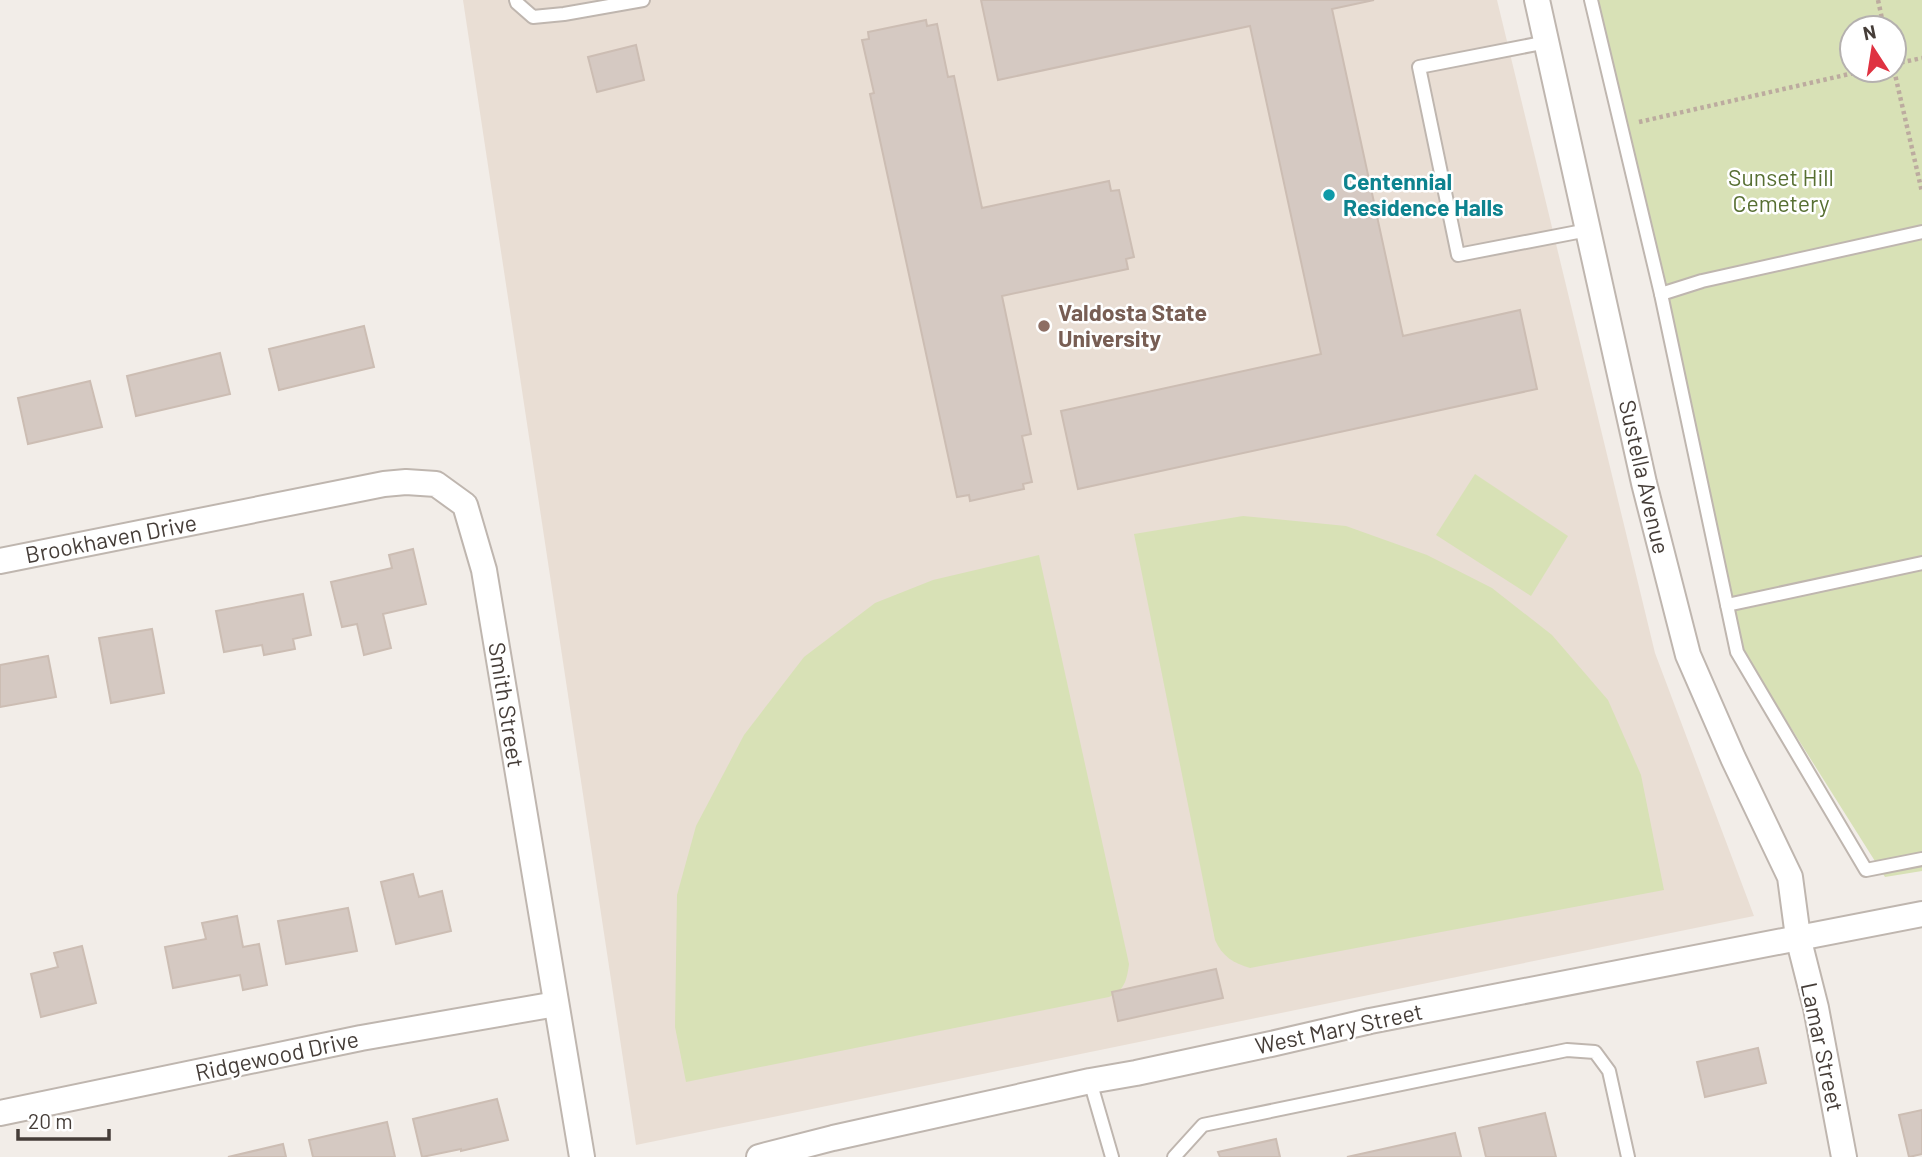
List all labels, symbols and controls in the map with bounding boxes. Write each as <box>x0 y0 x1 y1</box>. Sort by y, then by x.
north arrow <box>1838 14 1908 84</box>
text: N <box>1861 19 1878 44</box>
park label: Sunset Hill Cemetery <box>1728 163 1834 217</box>
place label: Centennial Residence Halls <box>1343 167 1504 221</box>
marker: Centennial Residence Halls <box>1321 187 1337 203</box>
place label: Valdosta State University <box>1058 298 1207 352</box>
marker: Valdosta State University <box>1036 318 1052 334</box>
street label: Sustella Avenue <box>1614 397 1676 556</box>
street label: Brookhaven Drive <box>23 508 199 568</box>
street label: Smith Street <box>483 640 531 769</box>
street label: Lamar Street <box>1796 980 1850 1114</box>
street label: West Mary Street <box>1253 997 1425 1059</box>
street label: Ridgewood Drive <box>192 1024 361 1086</box>
scale bar <box>18 1098 108 1142</box>
text: 20 m <box>28 1108 73 1133</box>

